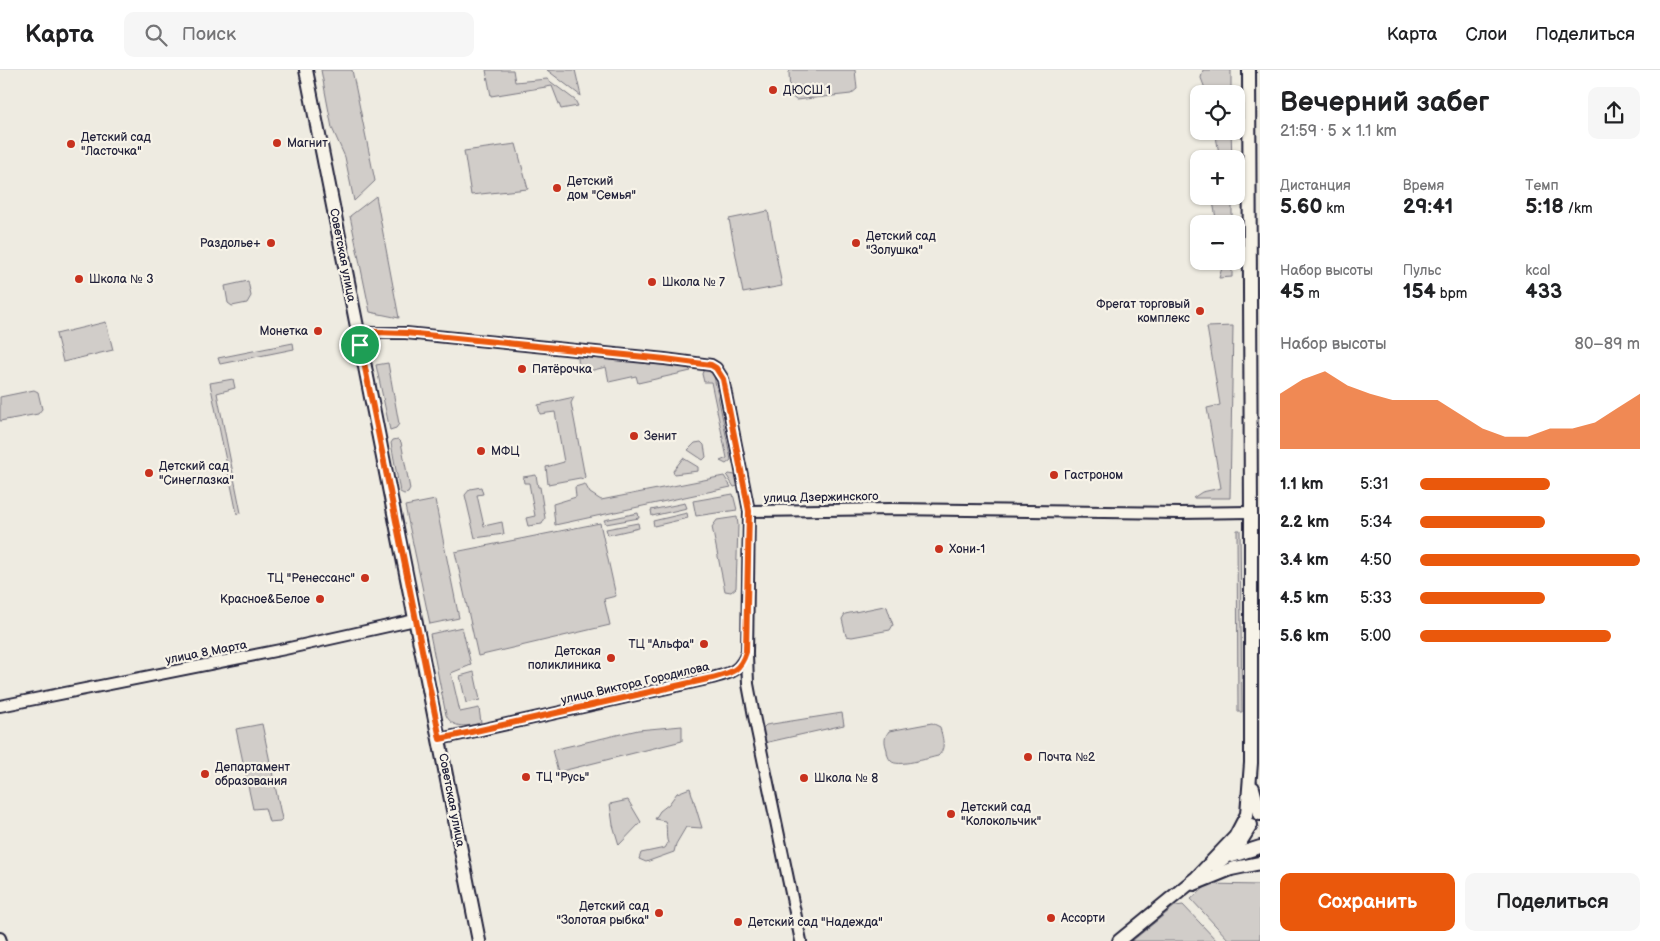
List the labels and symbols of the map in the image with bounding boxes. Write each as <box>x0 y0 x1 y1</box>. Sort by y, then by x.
place label: ДЮСШ 1 <box>783 83 831 98</box>
marker: ДЮСШ 1 <box>767 84 779 96</box>
place label: Детский сад "Ласточка" <box>81 130 152 159</box>
place label: Магнит <box>287 136 328 151</box>
marker: Магнит <box>271 137 283 149</box>
marker: Детский сад "Ласточка" <box>65 138 77 150</box>
place label: Детский дом "Семья" <box>567 174 636 203</box>
marker: Детский дом "Семья" <box>551 182 563 194</box>
street label: Советская улица <box>326 207 359 303</box>
place label: Детский сад "Золушка" <box>866 229 937 258</box>
place label: Раздолье+ <box>200 236 261 251</box>
marker: Раздолье+ <box>265 237 277 249</box>
marker: Детский сад "Золушка" <box>850 237 862 249</box>
place label: Школа № 3 <box>89 272 154 287</box>
marker: Школа № 3 <box>73 273 85 285</box>
place label: Школа № 7 <box>662 275 725 290</box>
marker: Школа № 7 <box>646 276 658 288</box>
place label: Фрегат торговый комплекс <box>1096 297 1190 326</box>
marker: Фрегат торговый комплекс <box>1194 305 1206 317</box>
place label: Монетка <box>259 324 308 339</box>
pin <box>339 324 381 366</box>
marker: Монетка <box>312 325 324 337</box>
place label: Пятёрочка <box>532 362 592 377</box>
marker: Пятёрочка <box>516 363 528 375</box>
place label: Зенит <box>644 429 677 444</box>
marker: Зенит <box>628 430 640 442</box>
place label: МФЦ <box>491 444 520 459</box>
marker: МФЦ <box>475 445 487 457</box>
place label: Детский сад "Синеглазка" <box>159 459 234 488</box>
marker: Детский сад "Синеглазка" <box>143 467 155 479</box>
place label: Гастроном <box>1064 468 1123 483</box>
marker: Гастроном <box>1048 469 1060 481</box>
street label: улица Дзержинского <box>763 489 879 506</box>
place label: Хони-1 <box>949 542 985 557</box>
marker: Хони-1 <box>933 543 945 555</box>
place label: ТЦ "Ренессанс" <box>267 571 355 586</box>
marker: ТЦ "Ренессанс" <box>359 572 371 584</box>
place label: Красное&Белое <box>220 592 310 607</box>
marker: Красное&Белое <box>314 593 326 605</box>
street label: улица 8 Марта <box>164 637 248 668</box>
place label: ТЦ "Альфа" <box>628 637 694 652</box>
marker: ТЦ "Альфа" <box>698 638 710 650</box>
place label: Детская поликлиника <box>528 644 601 673</box>
marker: Детская поликлиника <box>605 652 617 664</box>
street label: улица Виктора Городилова <box>559 659 711 708</box>
place label: Почта №2 <box>1038 750 1095 765</box>
marker: Почта №2 <box>1022 751 1034 763</box>
street label: Советская улица <box>435 752 468 848</box>
place label: Департамент образования <box>215 760 291 789</box>
marker: Департамент образования <box>199 768 211 780</box>
place label: ТЦ "Русь" <box>536 770 589 785</box>
marker: ТЦ "Русь" <box>520 771 532 783</box>
place label: Школа № 8 <box>814 771 878 786</box>
marker: Школа № 8 <box>798 772 810 784</box>
place label: Детский сад "Колокольчик" <box>961 800 1041 829</box>
marker: Детский сад "Колокольчик" <box>945 808 957 820</box>
place label: Детский сад "Золотая рыбка" <box>556 899 650 928</box>
marker: Детский сад "Золотая рыбка" <box>653 907 665 919</box>
place label: Ассорти <box>1060 911 1105 926</box>
marker: Ассорти <box>1045 912 1057 924</box>
place label: Детский сад "Надежда" <box>748 915 883 930</box>
marker: Детский сад "Надежда" <box>732 916 744 928</box>

